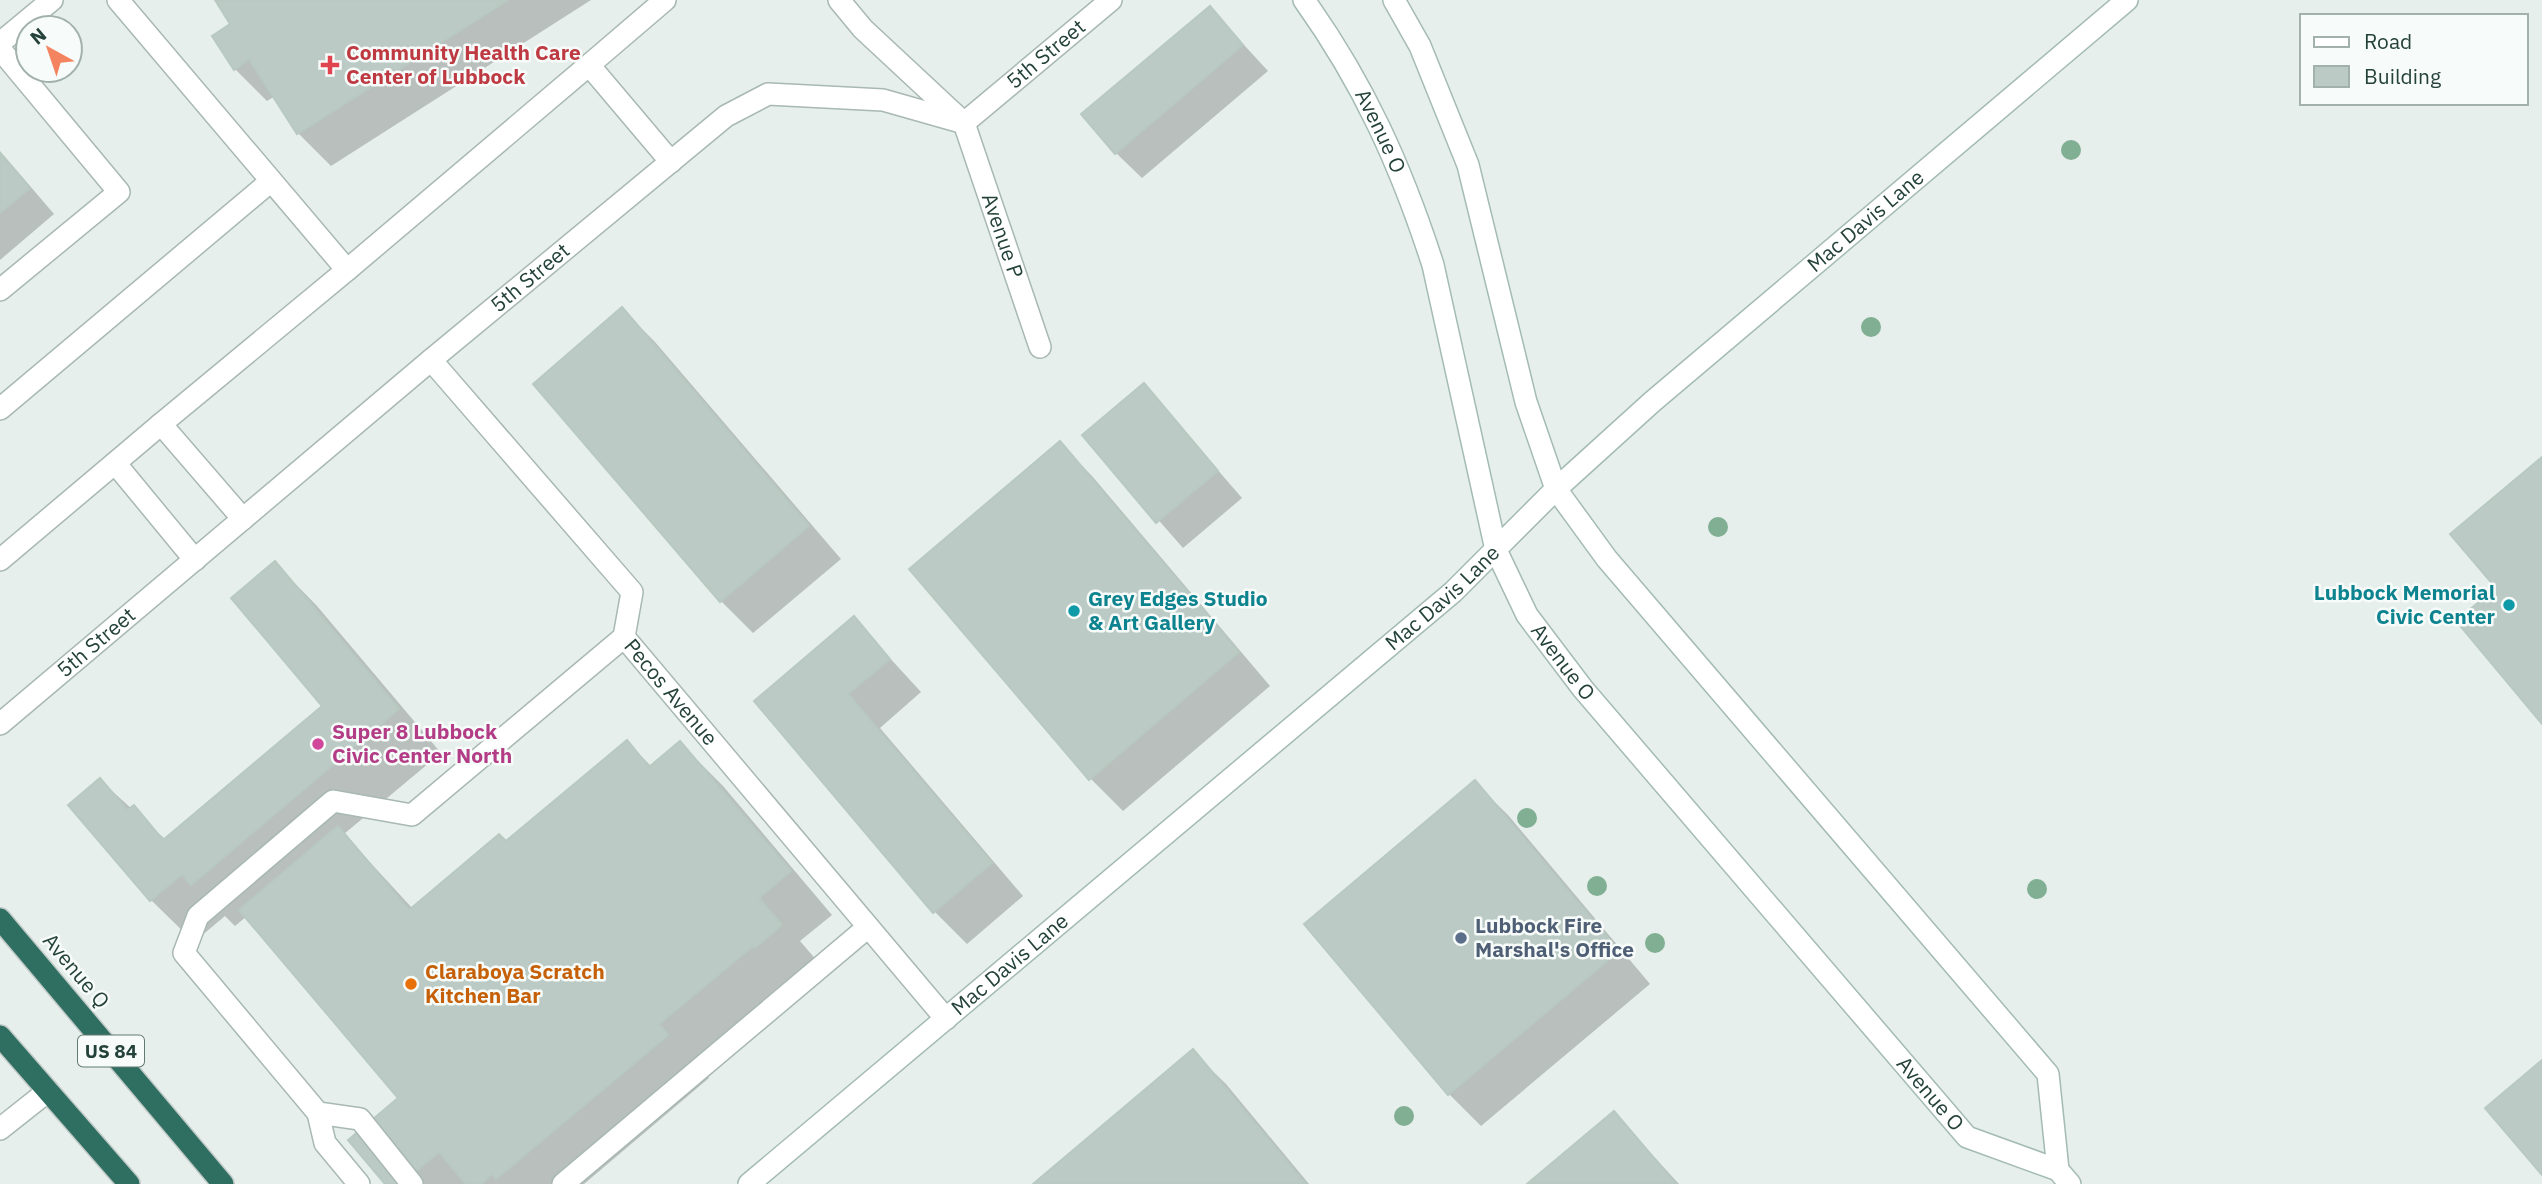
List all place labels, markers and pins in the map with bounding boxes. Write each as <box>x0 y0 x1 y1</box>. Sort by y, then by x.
place label: Community Health Care Center of Lubbock <box>346 38 581 90</box>
marker: Community Health Care Center of Lubbock <box>320 55 340 75</box>
place label: Lubbock Memorial Civic Center <box>2314 578 2496 630</box>
place label: Grey Edges Studio & Art Gallery <box>1088 584 1268 636</box>
marker: Lubbock Memorial Civic Center <box>2501 597 2517 613</box>
marker: Grey Edges Studio & Art Gallery <box>1066 603 1082 619</box>
place label: Super 8 Lubbock Civic Center North <box>332 717 512 769</box>
marker: Super 8 Lubbock Civic Center North <box>310 736 326 752</box>
place label: Lubbock Fire Marshal's Office <box>1475 911 1634 963</box>
marker: Lubbock Fire Marshal's Office <box>1453 930 1469 946</box>
place label: Claraboya Scratch Kitchen Bar <box>425 957 605 1009</box>
marker: Claraboya Scratch Kitchen Bar <box>403 976 419 992</box>

